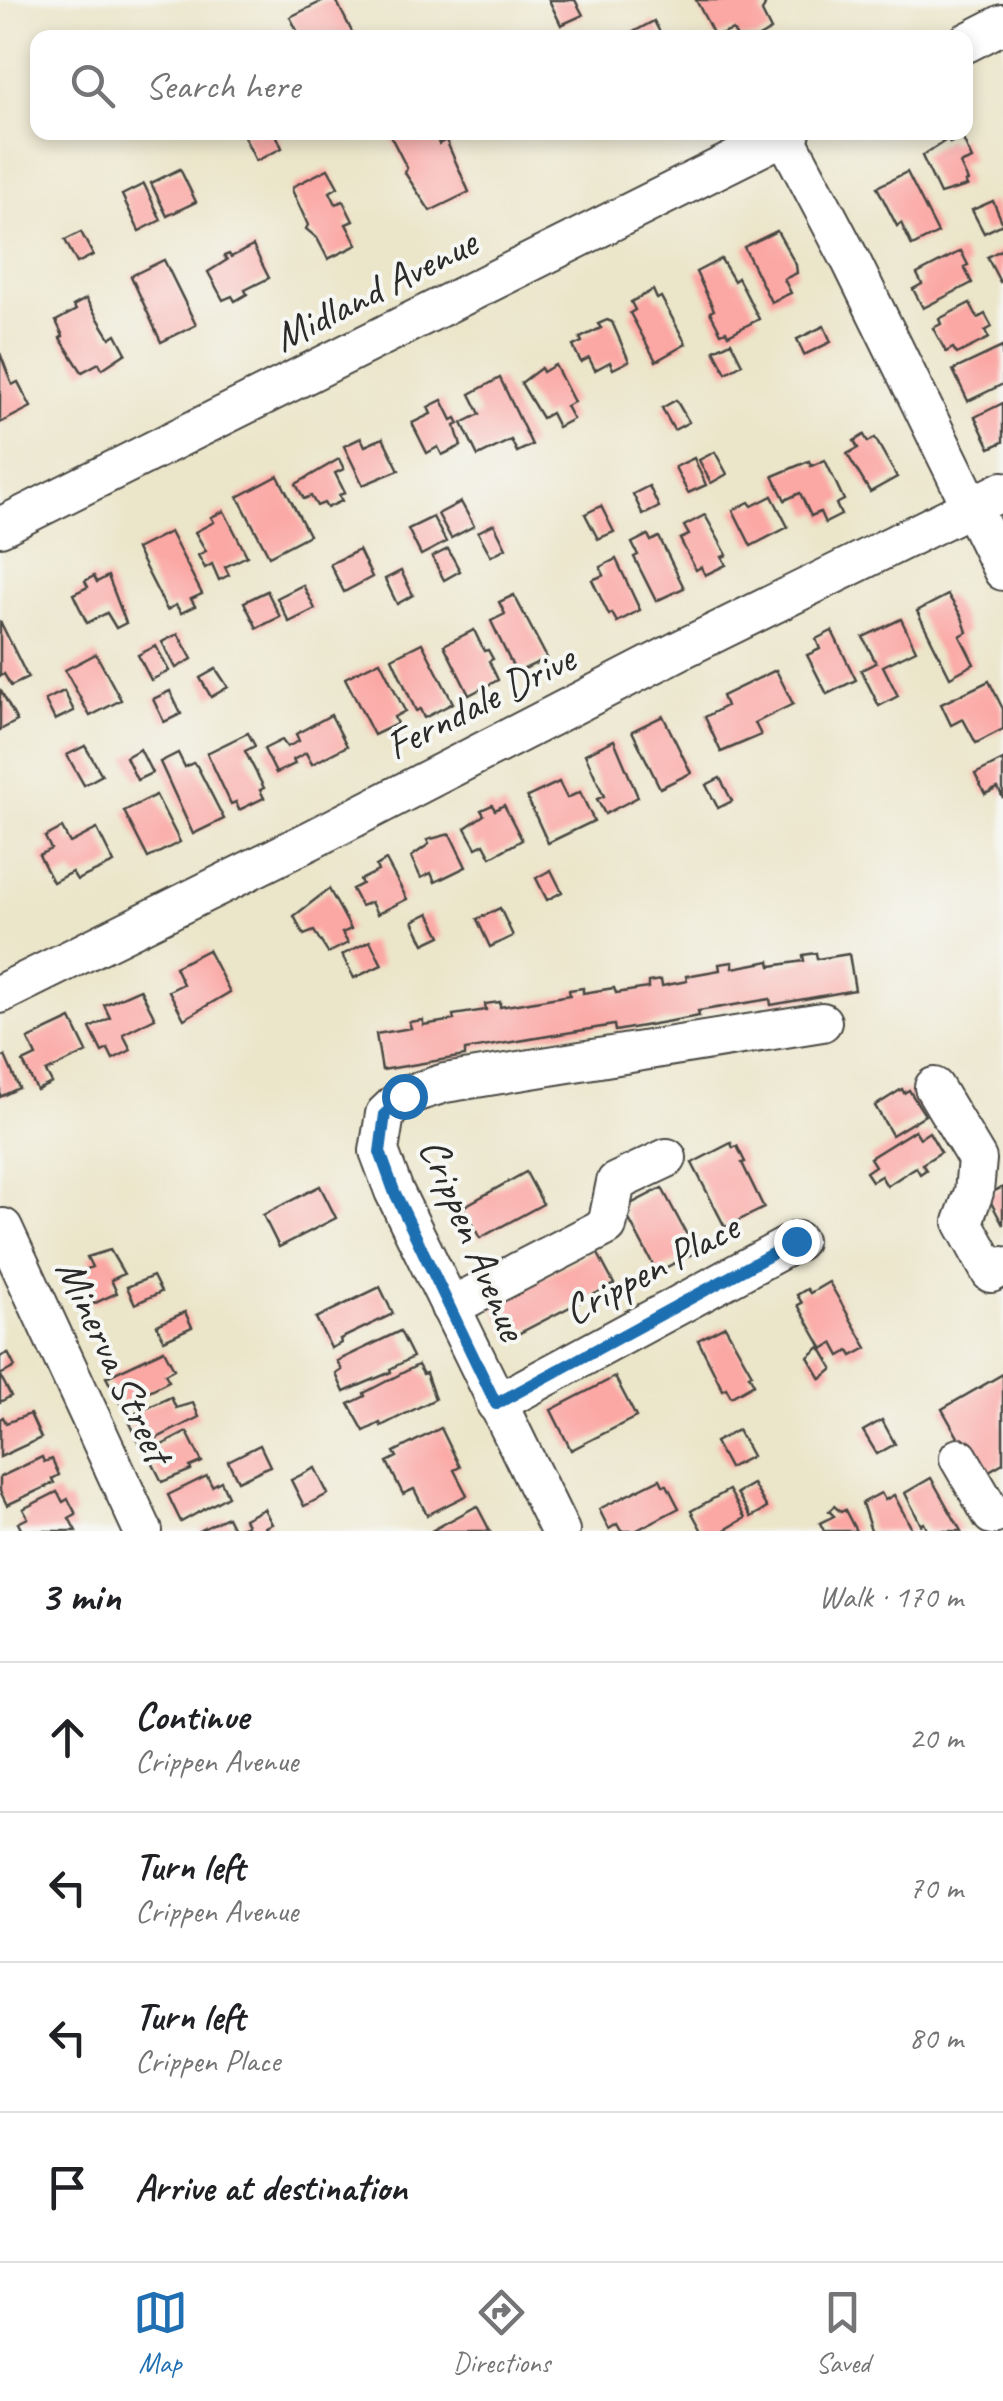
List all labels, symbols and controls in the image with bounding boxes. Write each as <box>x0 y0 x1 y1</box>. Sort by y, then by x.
search box <box>30 30 973 140</box>
icon: search <box>65 58 120 113</box>
text: Search here <box>145 62 300 109</box>
street label: Midland Avenue <box>264 215 488 364</box>
street label: Ferndale Drive <box>377 631 586 772</box>
route start <box>382 1074 428 1120</box>
street label: Crippen Avenue <box>407 1130 540 1350</box>
street label: Crippen Place <box>554 1199 751 1337</box>
route end <box>774 1219 820 1265</box>
street label: Minerva Street <box>44 1251 186 1476</box>
text: 3 min <box>40 1570 120 1623</box>
text: Walk · 170 m <box>819 1576 963 1617</box>
text: Continue <box>135 1693 249 1740</box>
icon: ahead <box>40 1710 95 1765</box>
text: 20 m <box>909 1717 963 1758</box>
text: Crippen Avenue <box>135 1740 298 1781</box>
text: Turn left <box>135 1843 245 1890</box>
icon: left <box>40 1860 95 1915</box>
text: 70 m <box>909 1867 963 1908</box>
text: Crippen Avenue <box>135 1890 298 1931</box>
text: Turn left <box>135 1993 245 2040</box>
icon: left <box>40 2010 95 2065</box>
text: 80 m <box>909 2017 963 2058</box>
text: Crippen Place <box>135 2040 280 2081</box>
icon: arrive <box>40 2160 95 2215</box>
text: Arrive at destination <box>135 2164 407 2211</box>
tab: Map <box>133 2285 188 2380</box>
tab: Directions <box>453 2285 550 2380</box>
tab: Saved <box>815 2285 870 2380</box>

